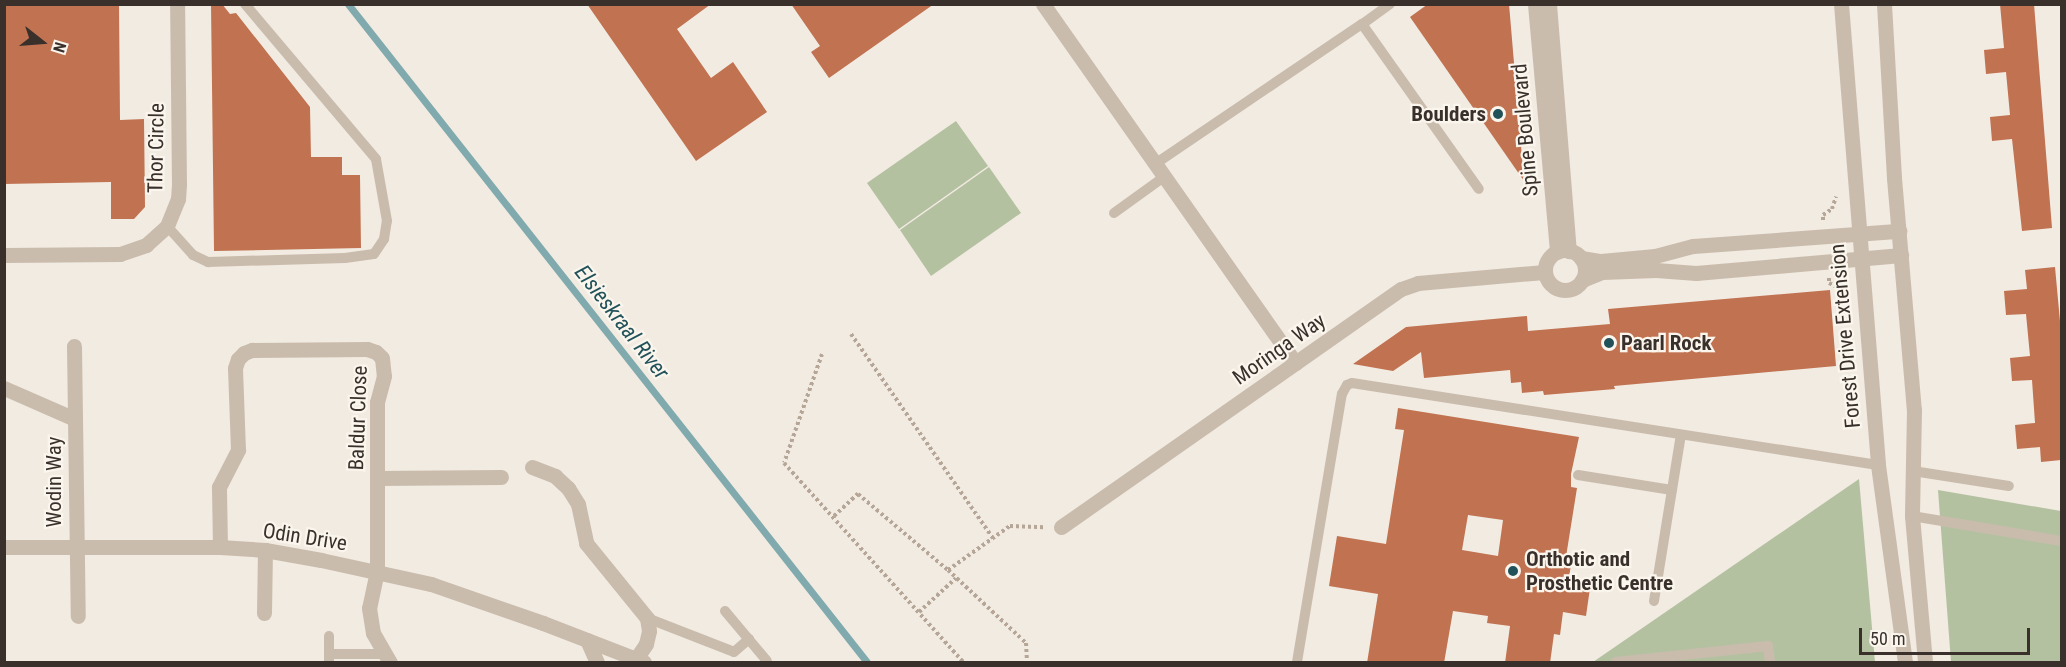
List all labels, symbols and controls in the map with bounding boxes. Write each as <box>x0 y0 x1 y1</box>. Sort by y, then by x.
north arrow <box>12 12 72 72</box>
text: N <box>49 40 70 55</box>
street label: Spine Boulevard <box>1507 63 1543 197</box>
place label: Boulders <box>1411 101 1486 127</box>
street label: Thor Circle <box>143 103 169 193</box>
marker: Boulders <box>1491 107 1505 121</box>
street label: Forest Drive Extension <box>1824 243 1866 429</box>
water label: Elsieskraal River <box>569 260 675 384</box>
street label: Moringa Way <box>1228 308 1330 390</box>
place label: Paarl Rock <box>1621 330 1711 356</box>
marker: Paarl Rock <box>1602 336 1616 350</box>
street label: Baldur Close <box>344 365 372 471</box>
street label: Wodin Way <box>41 437 67 527</box>
street label: Odin Drive <box>261 518 349 556</box>
place label: Orthotic and Prosthetic Centre <box>1526 546 1673 596</box>
marker: Orthotic and Prosthetic Centre <box>1504 562 1522 580</box>
scale bar <box>1862 616 2033 654</box>
text: 50 m <box>1870 628 1905 649</box>

